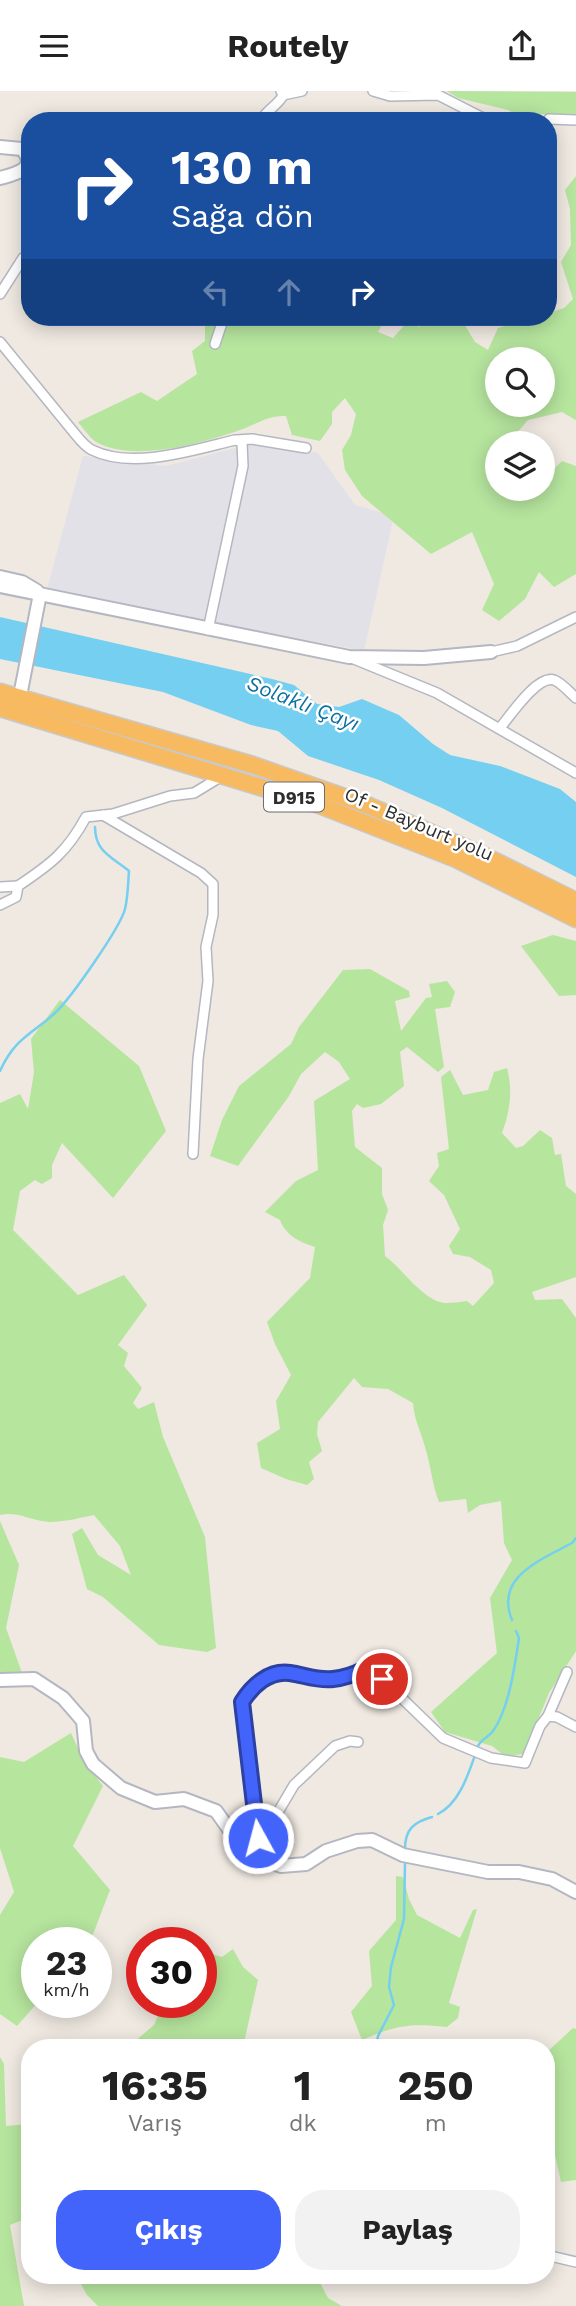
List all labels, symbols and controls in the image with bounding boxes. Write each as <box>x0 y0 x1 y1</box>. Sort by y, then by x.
icon: menu <box>35 27 73 65</box>
text: Routely <box>227 27 349 65</box>
icon: share <box>503 27 541 65</box>
text: 130 m <box>171 138 313 196</box>
icon: right <box>56 140 147 231</box>
text: Sağa dön <box>171 197 314 235</box>
icon: left <box>197 273 235 311</box>
icon: ahead <box>270 273 308 311</box>
icon: right <box>343 273 381 311</box>
map controls <box>485 347 555 501</box>
button: search <box>485 347 555 417</box>
button: layers <box>485 431 555 501</box>
water label: Solaklı Çayı <box>243 670 363 736</box>
street label: Of - Bayburt yolu <box>341 782 497 866</box>
road number: D915 <box>264 783 324 811</box>
pin <box>352 1649 412 1709</box>
icon: arrive <box>363 1660 401 1698</box>
position arrow <box>221 1801 295 1875</box>
speed limit sign: 30 <box>126 1927 217 2018</box>
text: 23 <box>46 1942 87 1984</box>
text: km/h <box>43 1979 90 2000</box>
text: 16:35 <box>102 2061 208 2110</box>
text: 1 <box>294 2061 312 2110</box>
text: 250 <box>397 2061 474 2110</box>
text: Varış <box>128 2110 182 2137</box>
text: dk <box>289 2110 316 2137</box>
text: m <box>425 2110 447 2137</box>
button: Çıkış <box>56 2190 281 2270</box>
button: Paylaş <box>295 2190 520 2270</box>

